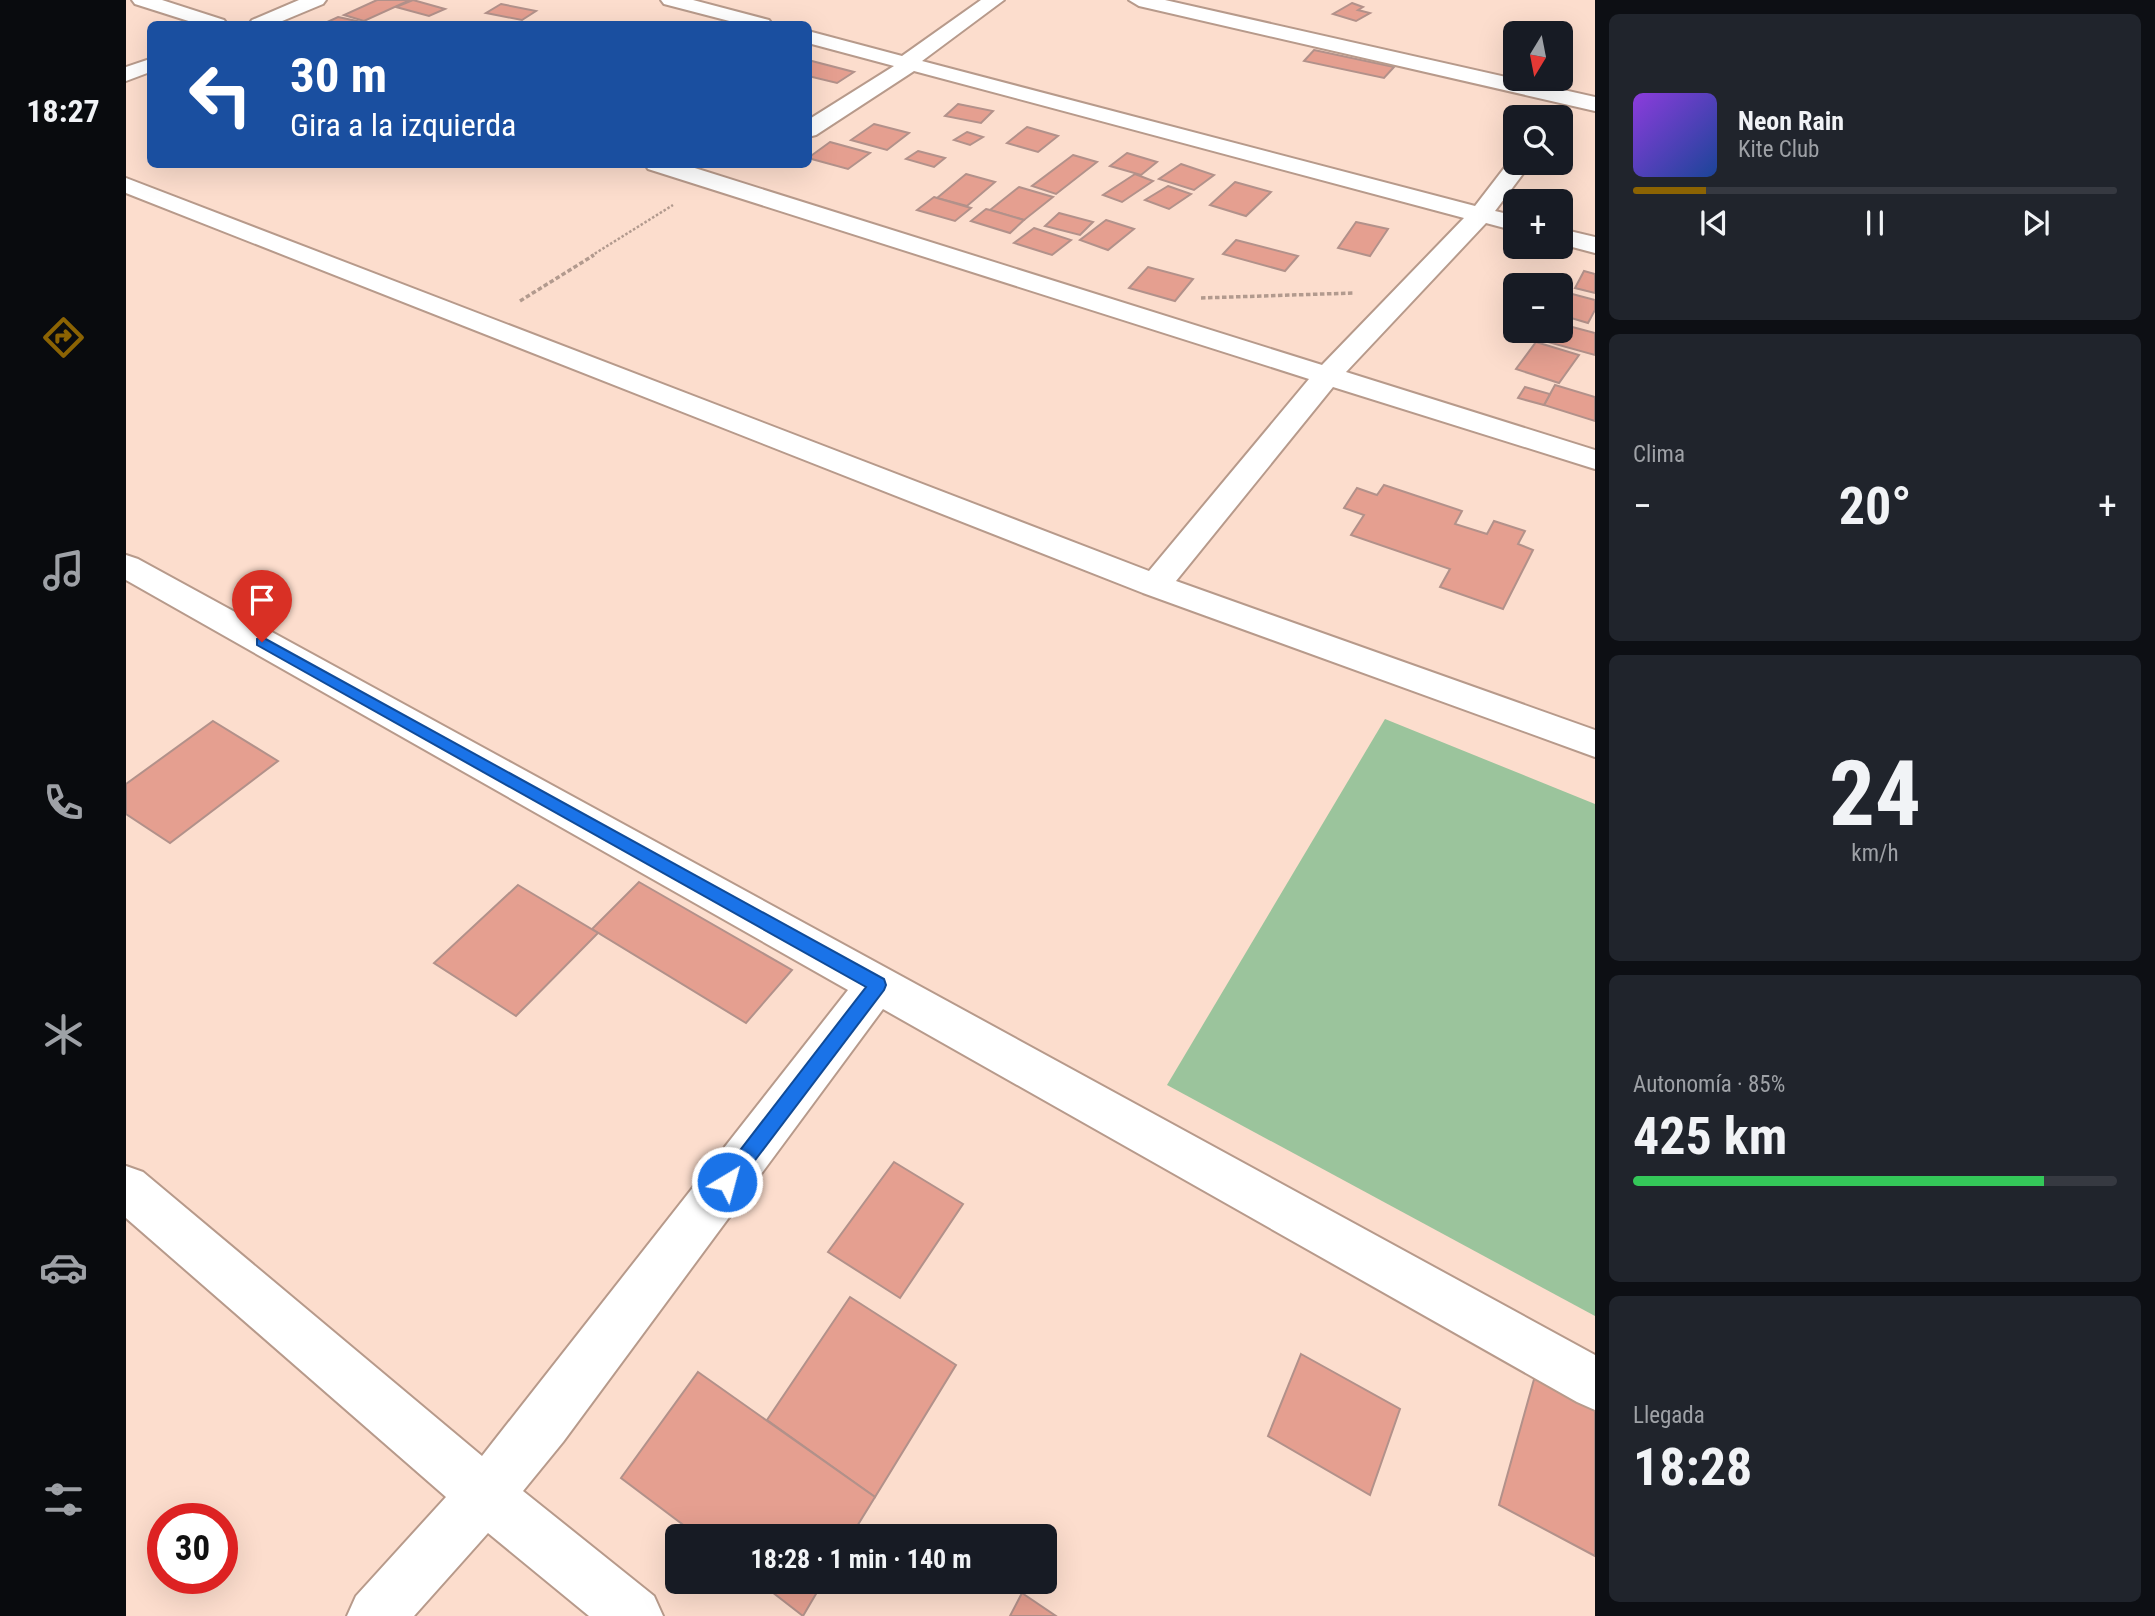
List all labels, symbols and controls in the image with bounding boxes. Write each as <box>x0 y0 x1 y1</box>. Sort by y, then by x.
north arrow <box>1503 21 1573 91</box>
map controls <box>1503 21 1573 343</box>
text: 30 m <box>290 47 387 104</box>
icon: left <box>175 49 266 140</box>
text: 18:27 <box>26 92 100 130</box>
button: search <box>1503 105 1573 175</box>
text: Gira a la izquierda <box>290 106 516 144</box>
text: Neon Rain <box>1738 106 1844 136</box>
text: Kite Club <box>1738 136 1819 163</box>
button: + <box>1503 189 1573 259</box>
icon: previous <box>1695 204 1733 242</box>
icon: pause <box>1856 204 1894 242</box>
icon: next <box>2017 204 2055 242</box>
button: − <box>1503 273 1573 343</box>
icon: directions <box>39 313 88 362</box>
text: Clima <box>1633 441 1685 468</box>
text: 20° <box>1839 476 1911 537</box>
text: − <box>1633 484 1652 528</box>
text: + <box>2098 484 2117 528</box>
icon: music <box>39 546 88 595</box>
pin <box>232 570 292 642</box>
icon: arrive <box>243 581 281 619</box>
text: 24 <box>1829 741 1921 847</box>
icon: phone <box>39 778 88 827</box>
text: km/h <box>1851 840 1899 867</box>
icon: climate <box>39 1010 88 1059</box>
text: Autonomía · 85% <box>1633 1071 1785 1098</box>
text: 425 km <box>1633 1106 1787 1167</box>
position arrow <box>690 1145 764 1219</box>
icon: car <box>39 1243 88 1292</box>
text: Llegada <box>1633 1402 1705 1429</box>
text: 18:28 <box>1633 1437 1752 1498</box>
icon: filters <box>39 1475 88 1524</box>
speed limit sign: 30 <box>147 1503 238 1594</box>
text: 18:28 · 1 min · 140 m <box>751 1544 971 1574</box>

